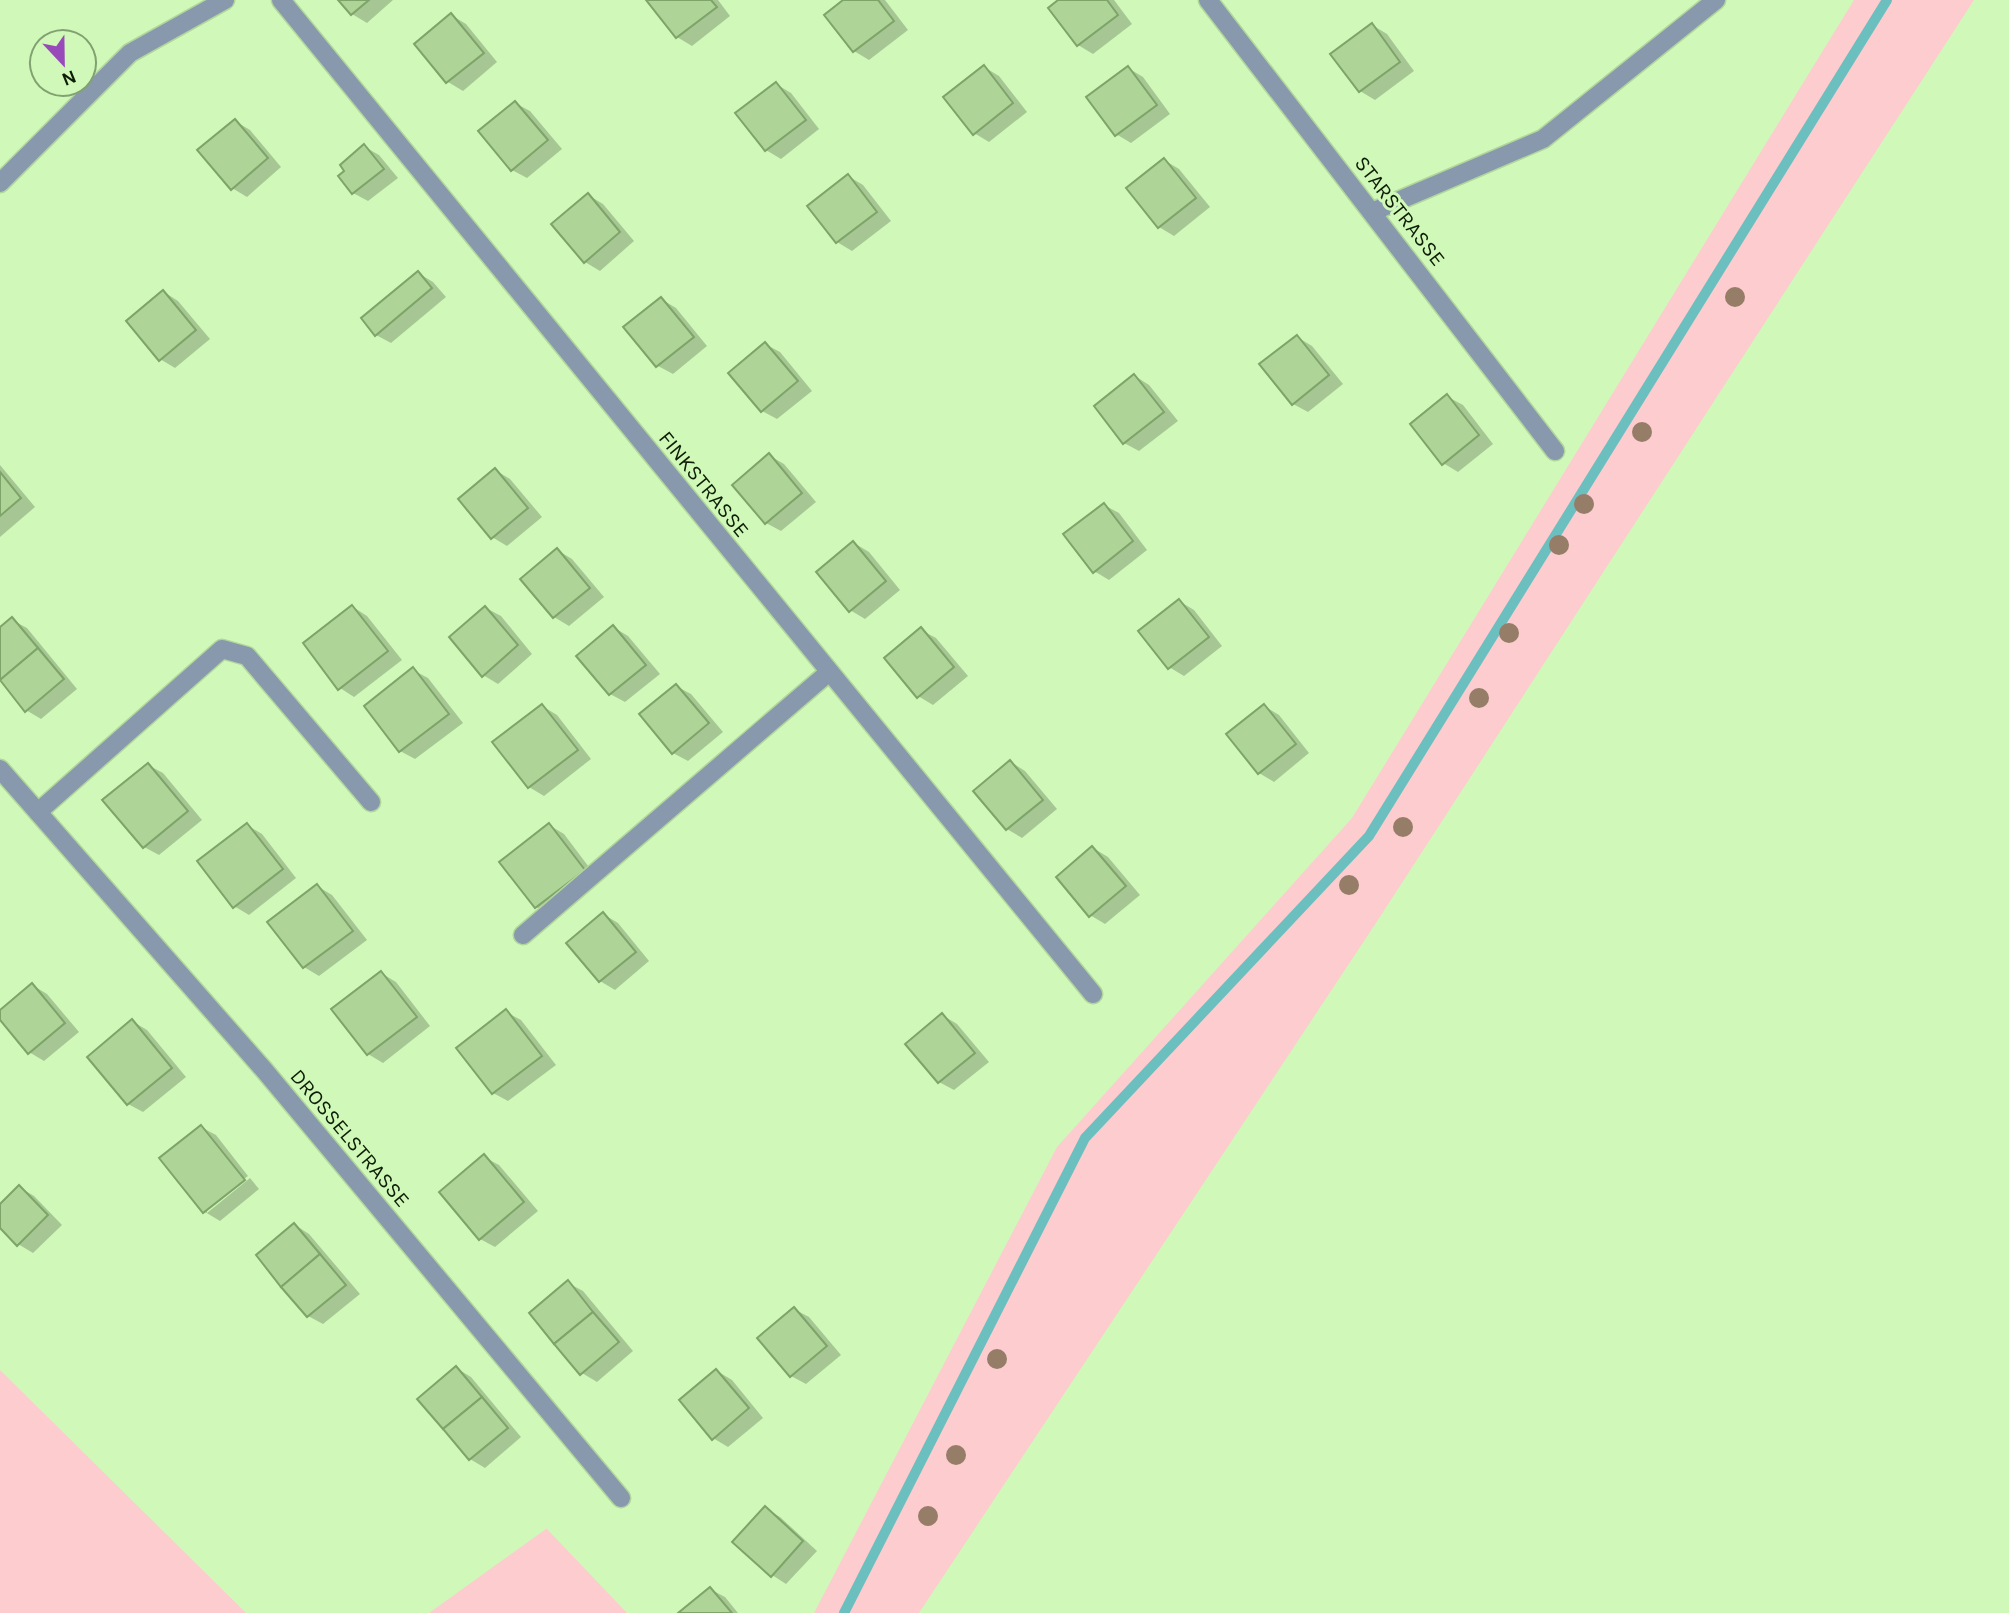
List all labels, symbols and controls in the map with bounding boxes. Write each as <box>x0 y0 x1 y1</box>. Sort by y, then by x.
north arrow <box>28 28 98 98</box>
text: N <box>59 65 79 91</box>
street label: STARSTRASSE <box>1350 151 1450 271</box>
street label: FINKSTRASSE <box>654 426 754 542</box>
street label: DROSSELSTRASSE <box>285 1064 415 1212</box>

